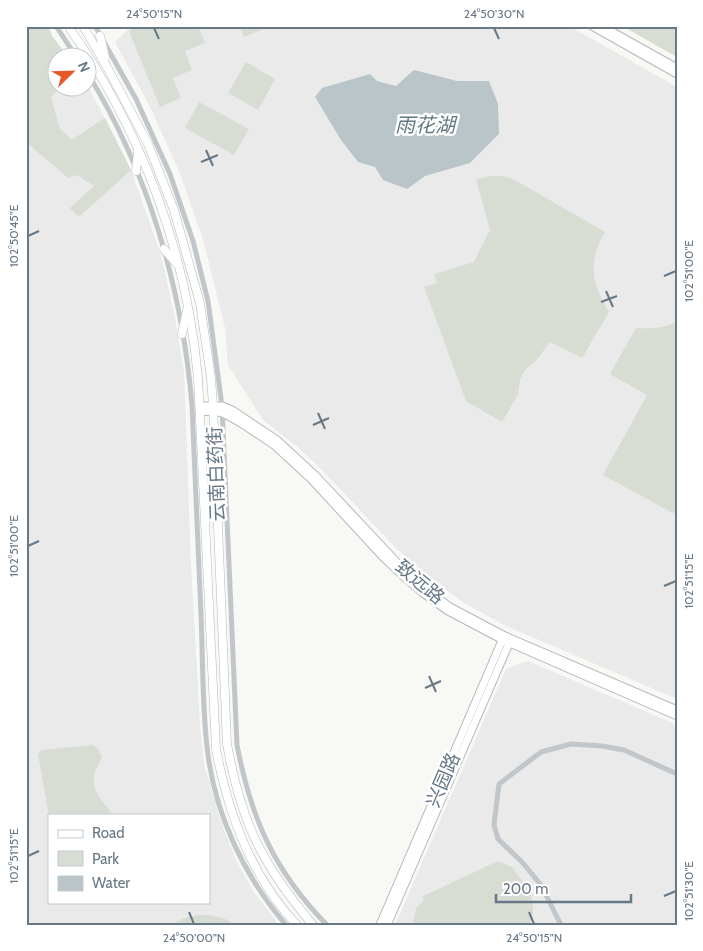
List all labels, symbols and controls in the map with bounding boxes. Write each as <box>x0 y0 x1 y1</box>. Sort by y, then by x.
text: 24°50'15"N <box>126 6 182 21</box>
text: 24°50'30"N <box>464 6 524 21</box>
north arrow <box>48 48 98 98</box>
text: N <box>74 59 94 75</box>
water label: 雨花湖 <box>395 113 458 137</box>
text: 102°50'45"E <box>6 204 21 267</box>
text: 102°51'00"E <box>681 240 696 302</box>
street label: 云南白药街 <box>203 426 229 522</box>
text: 102°51'00"E <box>6 515 21 577</box>
text: 102°51'15"E <box>681 553 696 609</box>
street label: 致远路 <box>391 555 449 609</box>
street label: 兴园路 <box>421 749 465 811</box>
legend <box>48 814 210 904</box>
text: Road <box>92 824 125 842</box>
text: 102°51'15"E <box>6 828 21 884</box>
text: Park <box>92 850 119 868</box>
text: 102°51'30"E <box>681 861 696 921</box>
scale bar <box>496 871 630 903</box>
text: Water <box>92 874 130 892</box>
text: 200 m <box>503 880 548 898</box>
text: 24°50'00"N <box>163 930 225 945</box>
text: 24°50'15"N <box>506 930 562 945</box>

